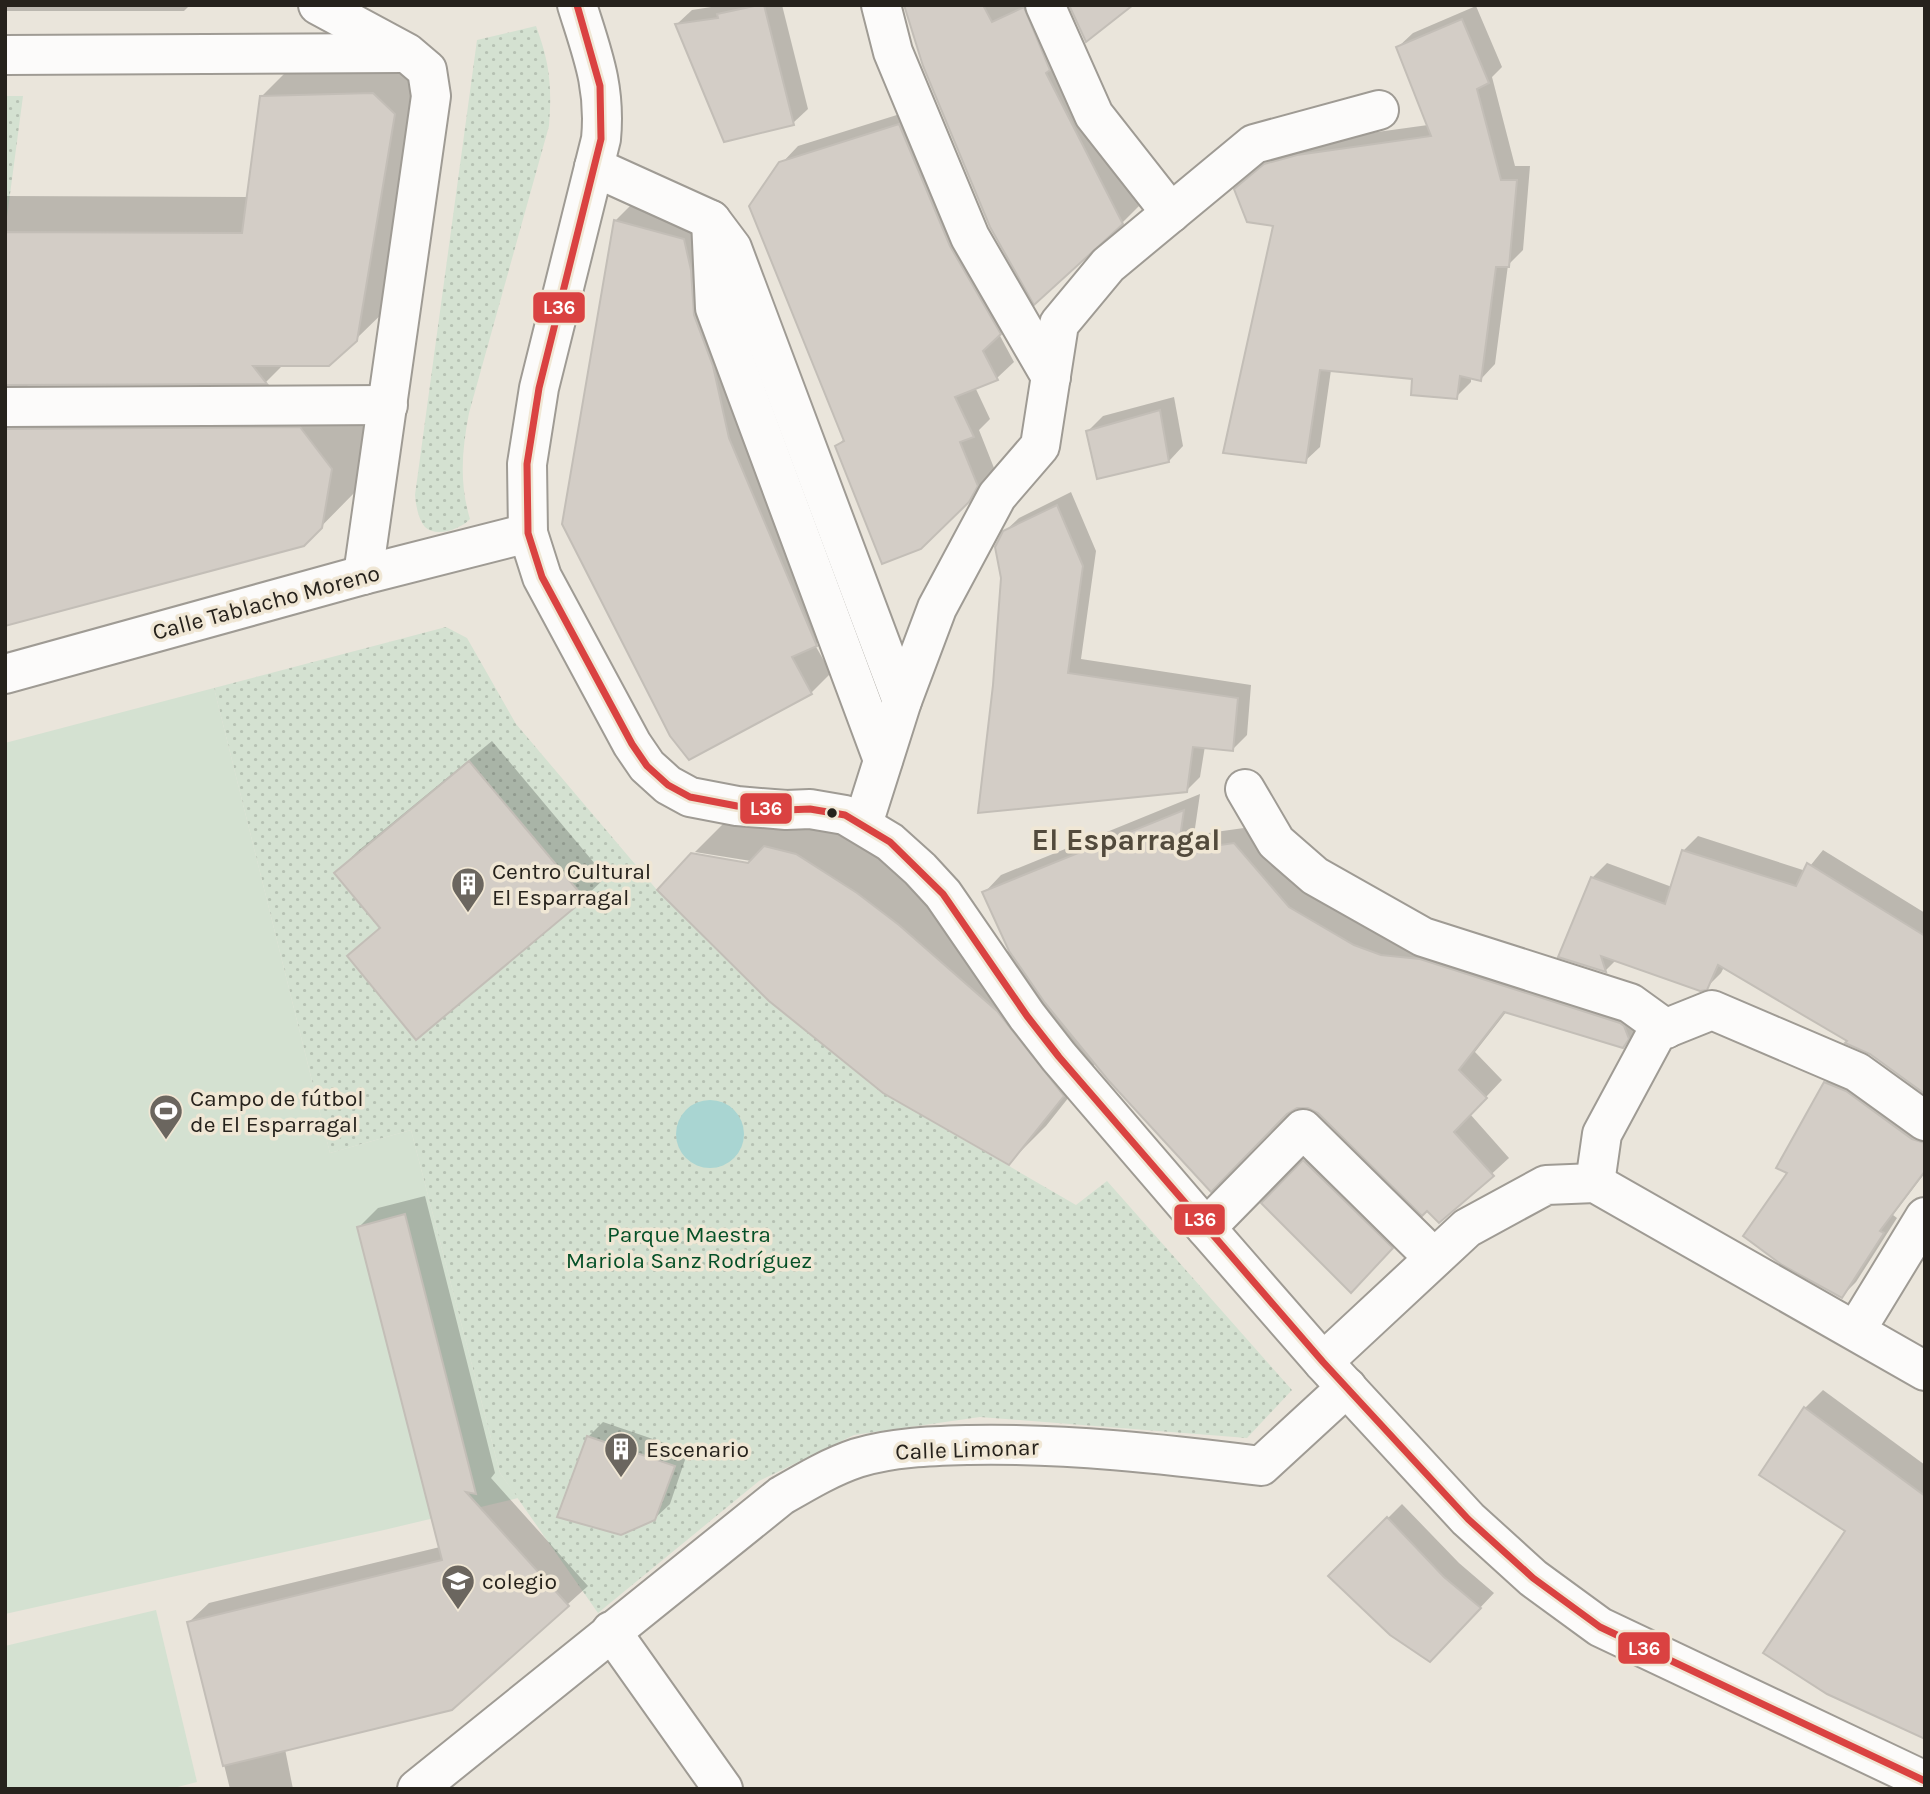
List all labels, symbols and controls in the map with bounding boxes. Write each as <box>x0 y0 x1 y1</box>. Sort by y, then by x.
line badge: L36 <box>532 291 586 324</box>
text: L36 <box>543 297 575 319</box>
street label: Calle Tablacho Moreno <box>150 559 383 646</box>
line badge: L36 <box>739 792 793 825</box>
text: L36 <box>750 798 782 820</box>
unlabelled marker <box>825 806 839 820</box>
district label: El Esparragal <box>1032 822 1220 858</box>
place label: Centro Cultural El Esparragal <box>492 858 651 911</box>
building icon: Centro Cultural El Esparragal <box>449 865 487 914</box>
place label: Campo de fútbol de El Esparragal <box>190 1085 364 1138</box>
sports icon: Campo de fútbol de El Esparragal <box>147 1092 185 1141</box>
line badge: L36 <box>1173 1203 1226 1236</box>
text: L36 <box>1184 1209 1216 1231</box>
park label: Parque Maestra Mariola Sanz Rodríguez <box>566 1221 812 1274</box>
building icon: Escenario <box>602 1430 640 1479</box>
street label: Calle Limonar <box>895 1433 1040 1465</box>
place label: Escenario <box>646 1436 749 1463</box>
school or university icon: colegio <box>439 1562 477 1611</box>
place label: colegio <box>482 1568 557 1595</box>
line badge: L36 <box>1617 1631 1671 1665</box>
text: L36 <box>1628 1638 1660 1660</box>

